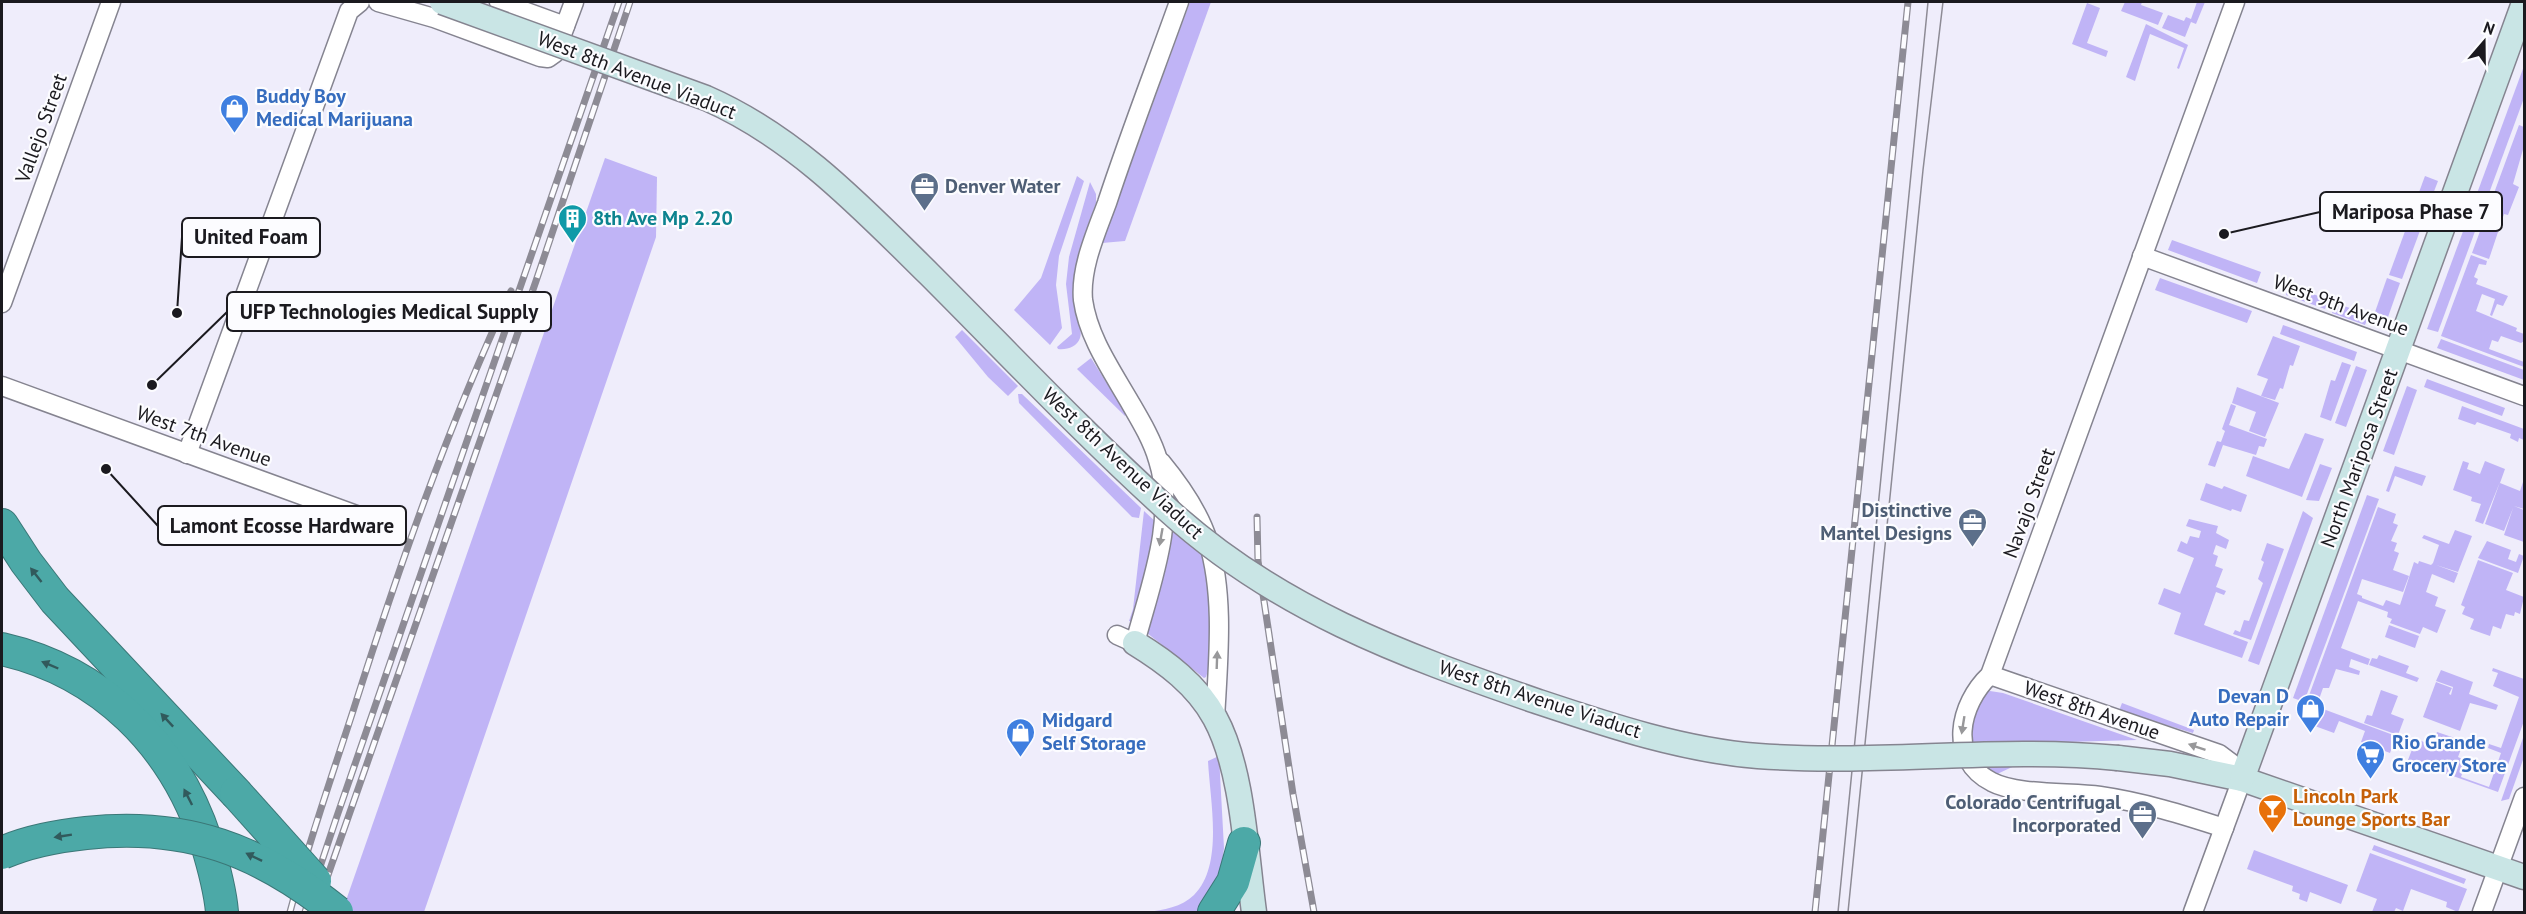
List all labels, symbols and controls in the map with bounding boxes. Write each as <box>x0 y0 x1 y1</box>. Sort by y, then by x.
north arrow <box>2454 12 2514 72</box>
text: N <box>2481 17 2497 39</box>
street label: West 8th Avenue Viaduct <box>534 25 740 125</box>
street label: Vallejo Street <box>9 70 73 187</box>
place label: Buddy Boy Medical Marijuana <box>256 83 413 132</box>
shop icon: Buddy Boy Medical Marijuana <box>219 92 251 134</box>
office icon: Denver Water <box>908 170 940 212</box>
place label: Denver Water <box>945 173 1060 199</box>
callout: Mariposa Phase 7 <box>2320 192 2502 231</box>
text: Mariposa Phase 7 <box>2332 198 2490 225</box>
building icon: 8th Ave Mp 2.20 <box>556 202 588 244</box>
place label: 8th Ave Mp 2.20 <box>593 205 733 231</box>
callout: United Foam <box>182 218 320 257</box>
text: United Foam <box>194 223 308 250</box>
street label: West 9th Avenue <box>2270 268 2412 342</box>
callout: UFP Technologies Medical Supply <box>227 292 551 331</box>
text: UFP Technologies Medical Supply <box>240 298 539 325</box>
street label: North Mariposa Street <box>2314 365 2404 551</box>
street label: West 8th Avenue Viaduct <box>1037 382 1209 545</box>
street label: West 7th Avenue <box>133 400 275 472</box>
street label: Navajo Street <box>1997 444 2061 562</box>
place label: Distinctive Mantel Designs <box>1820 497 1952 546</box>
callout: Lamont Ecosse Hardware <box>158 506 406 545</box>
office icon: Distinctive Mantel Designs <box>1957 506 1989 548</box>
text: Lamont Ecosse Hardware <box>170 512 394 539</box>
one-way arrow <box>1156 527 1165 546</box>
one-way arrow <box>31 568 43 583</box>
one-way arrow <box>1213 651 1222 670</box>
street label: West 8th Avenue Viaduct <box>1436 654 1645 744</box>
one-way arrow <box>41 660 59 670</box>
street label: West 8th Avenue <box>2021 675 2163 745</box>
place label: Devan D Auto Repair <box>2189 683 2289 732</box>
shop icon: Devan D Auto Repair <box>2294 692 2326 734</box>
place label: Midgard Self Storage <box>1042 707 1146 756</box>
one-way arrow <box>160 712 174 727</box>
one-way arrow <box>1958 715 1967 734</box>
shop icon: Midgard Self Storage <box>1005 716 1037 758</box>
place label: Rio Grande Grocery Store <box>2392 729 2507 778</box>
supermarket icon: Rio Grande Grocery Store <box>2355 738 2387 780</box>
one-way arrow <box>2188 741 2206 751</box>
place label: Lincoln Park Lounge Sports Bar <box>2293 783 2450 832</box>
one-way arrow <box>183 788 193 805</box>
place label: Colorado Centrifugal Incorporated <box>1945 789 2121 838</box>
bar icon: Lincoln Park Lounge Sports Bar <box>2256 792 2288 834</box>
office icon: Colorado Centrifugal Incorporated <box>2126 798 2158 840</box>
one-way arrow <box>54 831 73 840</box>
one-way arrow <box>245 853 262 862</box>

